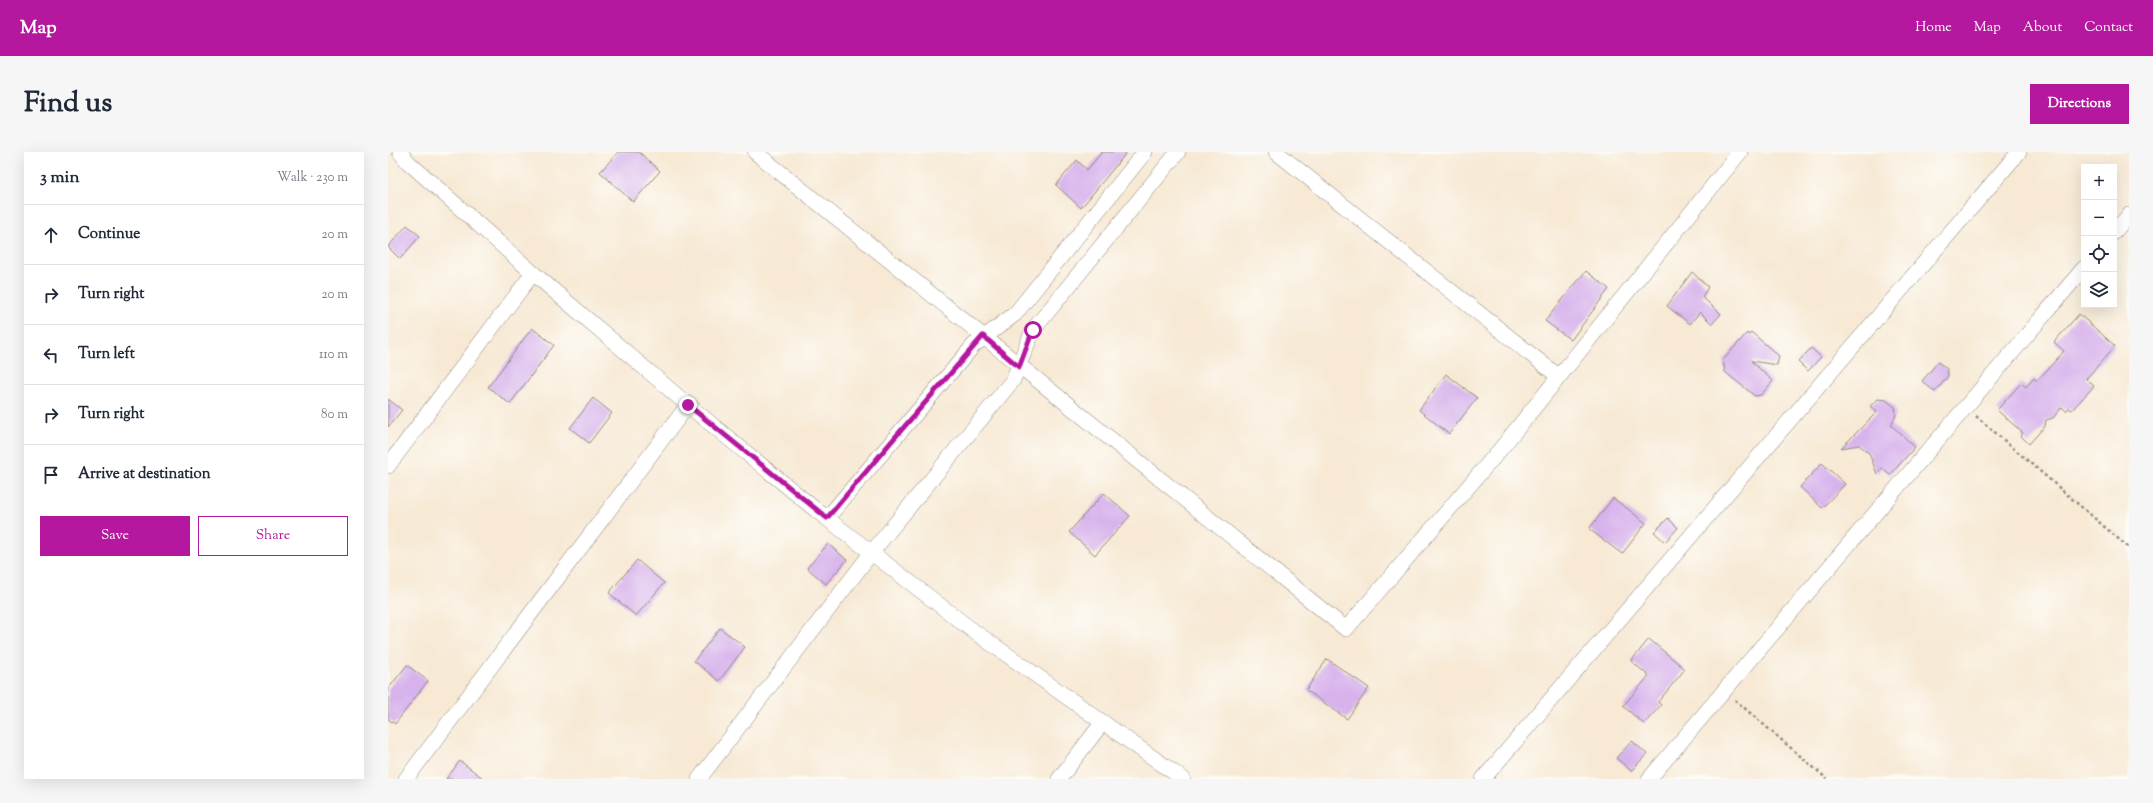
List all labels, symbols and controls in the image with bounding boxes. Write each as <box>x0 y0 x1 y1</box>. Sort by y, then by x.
text: Map <box>20 15 57 42</box>
text: Home <box>1915 18 1952 38</box>
text: Map <box>1974 18 2001 38</box>
text: About <box>2023 18 2062 38</box>
text: Contact <box>2084 18 2133 38</box>
text: Find us <box>24 84 112 124</box>
button: Directions <box>2030 84 2129 124</box>
map controls <box>2081 164 2117 308</box>
button: + <box>2081 164 2117 200</box>
text: 3 min <box>40 166 79 190</box>
text: Walk · 230 m <box>277 169 348 187</box>
button: − <box>2081 200 2117 236</box>
icon: ahead <box>40 224 62 246</box>
text: Continue <box>78 224 140 245</box>
text: 20 m <box>322 226 348 244</box>
button: locate <box>2081 236 2117 272</box>
button: layers <box>2081 272 2117 308</box>
icon: right <box>40 284 62 306</box>
text: Turn right <box>78 284 144 305</box>
text: 20 m <box>322 286 348 304</box>
route start <box>1024 321 1042 339</box>
icon: left <box>40 344 62 366</box>
text: Turn left <box>78 344 135 365</box>
text: 110 m <box>319 346 348 364</box>
route end <box>679 396 697 414</box>
icon: right <box>40 404 62 426</box>
text: Turn right <box>78 404 144 425</box>
text: 80 m <box>321 406 348 424</box>
icon: arrive <box>40 464 62 486</box>
text: Arrive at destination <box>78 464 211 485</box>
button: Save <box>40 516 190 556</box>
button: Share <box>198 516 348 556</box>

